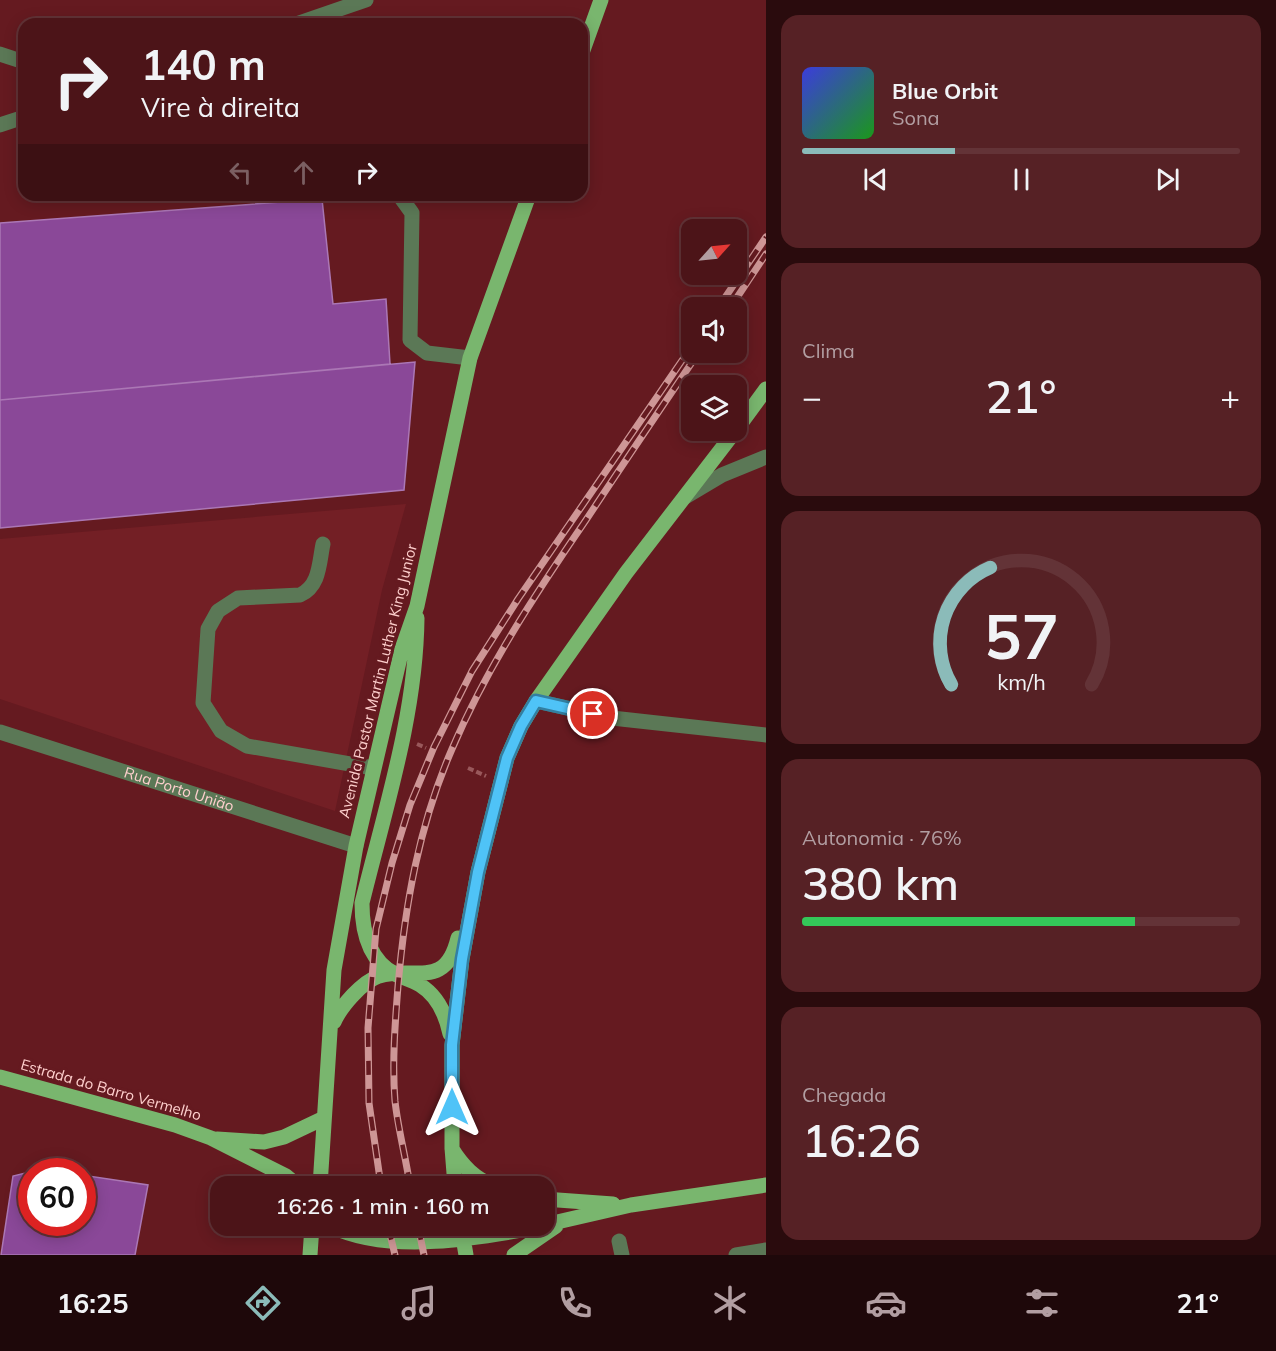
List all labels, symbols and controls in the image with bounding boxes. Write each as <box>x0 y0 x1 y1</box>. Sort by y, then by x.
text: 140 m <box>141 38 266 91</box>
icon: right <box>42 42 120 120</box>
text: Blue Orbit <box>892 77 998 105</box>
text: Vire à direita <box>141 90 300 124</box>
text: Sona <box>892 105 940 130</box>
icon: left <box>224 156 257 189</box>
icon: ahead <box>287 156 320 189</box>
icon: right <box>350 156 383 189</box>
icon: previous <box>859 163 892 196</box>
icon: pause <box>1005 163 1038 196</box>
icon: next <box>1151 163 1184 196</box>
north arrow <box>681 219 747 285</box>
map controls <box>681 219 747 441</box>
button: sound <box>681 297 747 363</box>
text: Clima <box>802 338 855 363</box>
text: 21° <box>986 368 1056 424</box>
button: layers <box>681 375 747 441</box>
text: − <box>802 376 822 417</box>
text: + <box>1220 376 1240 417</box>
street label: Avenida Pastor Martin Luther King Junior <box>334 541 421 820</box>
text: 57 <box>984 596 1058 675</box>
text: km/h <box>997 668 1045 695</box>
pin <box>567 688 618 739</box>
icon: arrive <box>576 697 609 730</box>
street label: Rua Porto União <box>122 762 237 815</box>
text: Autonomia · 76% <box>802 825 962 850</box>
text: 380 km <box>802 855 959 911</box>
street label: Estrada do Barro Vermelho <box>19 1055 204 1124</box>
position arrow <box>420 1075 484 1139</box>
text: Chegada <box>802 1082 886 1107</box>
text: 16:26 <box>802 1112 921 1168</box>
speed limit sign: 60 <box>18 1158 96 1236</box>
text: 16:26 · 1 min · 160 m <box>275 1192 490 1220</box>
icon: directions <box>242 1282 284 1324</box>
icon: music <box>398 1282 440 1324</box>
icon: phone <box>554 1282 596 1324</box>
icon: climate <box>709 1282 751 1324</box>
icon: car <box>865 1282 907 1324</box>
icon: filters <box>1021 1282 1063 1324</box>
text: 16:25 <box>57 1286 128 1320</box>
text: 21° <box>1176 1286 1219 1320</box>

